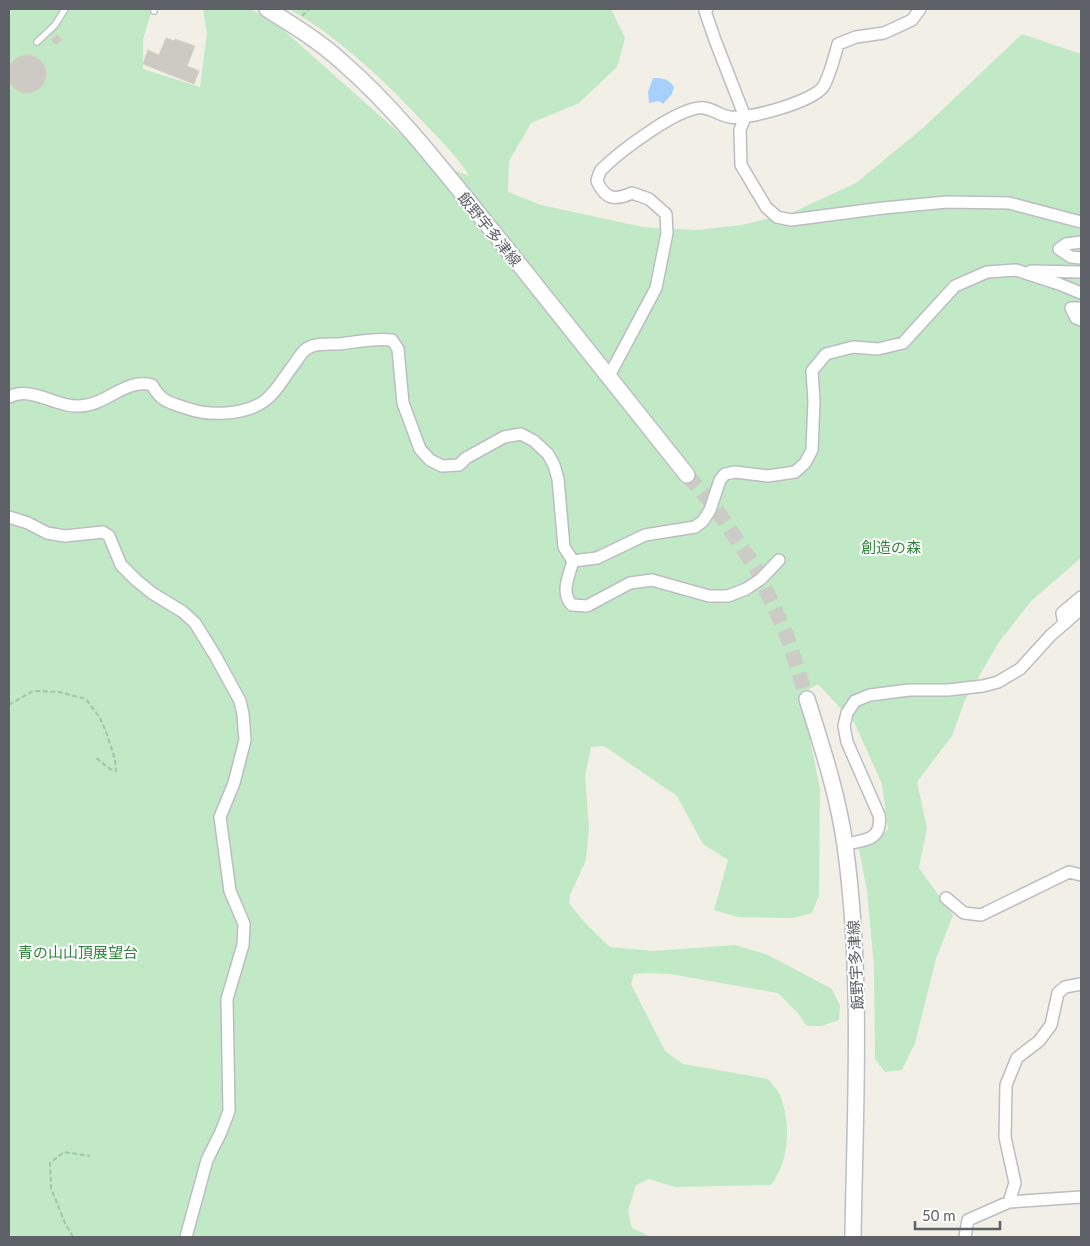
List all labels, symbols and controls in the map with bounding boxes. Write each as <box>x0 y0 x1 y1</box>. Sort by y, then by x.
street label: 飯野宇多津線 <box>455 188 525 270</box>
park label: 創造の森 <box>861 538 921 556</box>
street label: 飯野宇多津線 <box>844 920 866 1010</box>
park label: 青の山山頂展望台 <box>18 943 138 961</box>
scale bar <box>915 1198 1000 1230</box>
text: 50 m <box>922 1206 956 1224</box>

